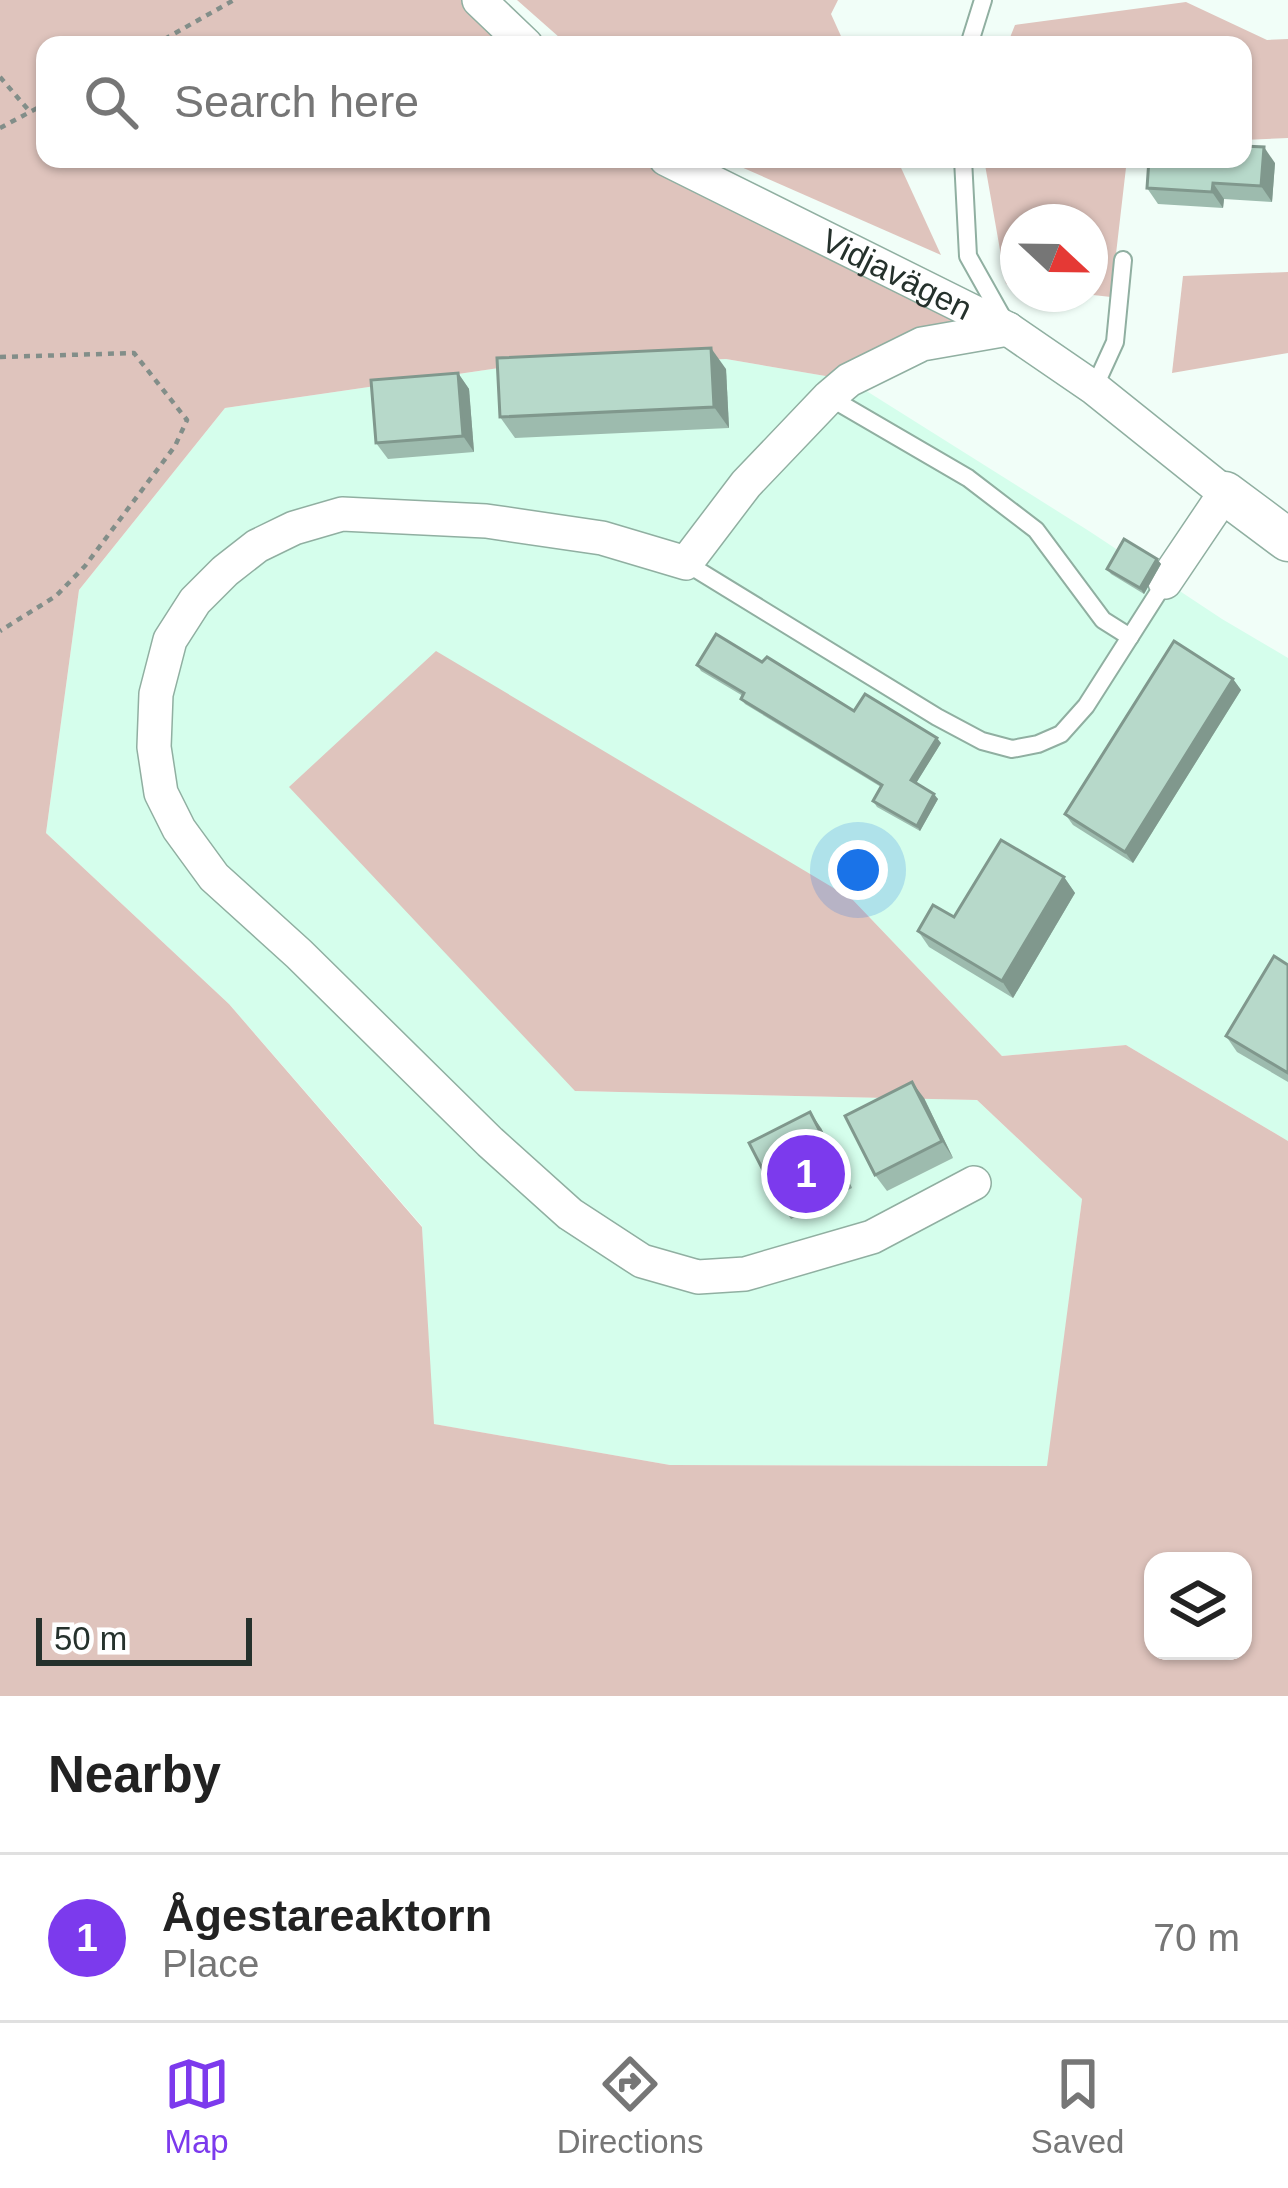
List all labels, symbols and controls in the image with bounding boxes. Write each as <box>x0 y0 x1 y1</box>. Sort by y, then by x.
search box <box>36 36 1252 168</box>
icon: search <box>78 69 144 135</box>
text: Search here <box>174 76 419 127</box>
north arrow <box>1000 204 1108 312</box>
street label: Vidjavägen <box>816 221 978 327</box>
your location <box>828 840 888 900</box>
pin: 1 <box>767 1129 845 1219</box>
map controls <box>1144 1552 1252 1660</box>
button: layers <box>1144 1552 1252 1660</box>
scale bar <box>36 1612 252 1665</box>
text: 50 m <box>54 1620 127 1657</box>
text: Nearby <box>48 1746 221 1803</box>
text: Ågestareaktorn <box>162 1890 492 1941</box>
text: 1 <box>76 1916 98 1959</box>
text: 70 m <box>1153 1916 1240 1959</box>
text: Place <box>162 1942 260 1985</box>
tab: Map <box>164 2051 230 2161</box>
tab: Directions <box>557 2051 704 2161</box>
tab: Saved <box>1031 2051 1124 2161</box>

